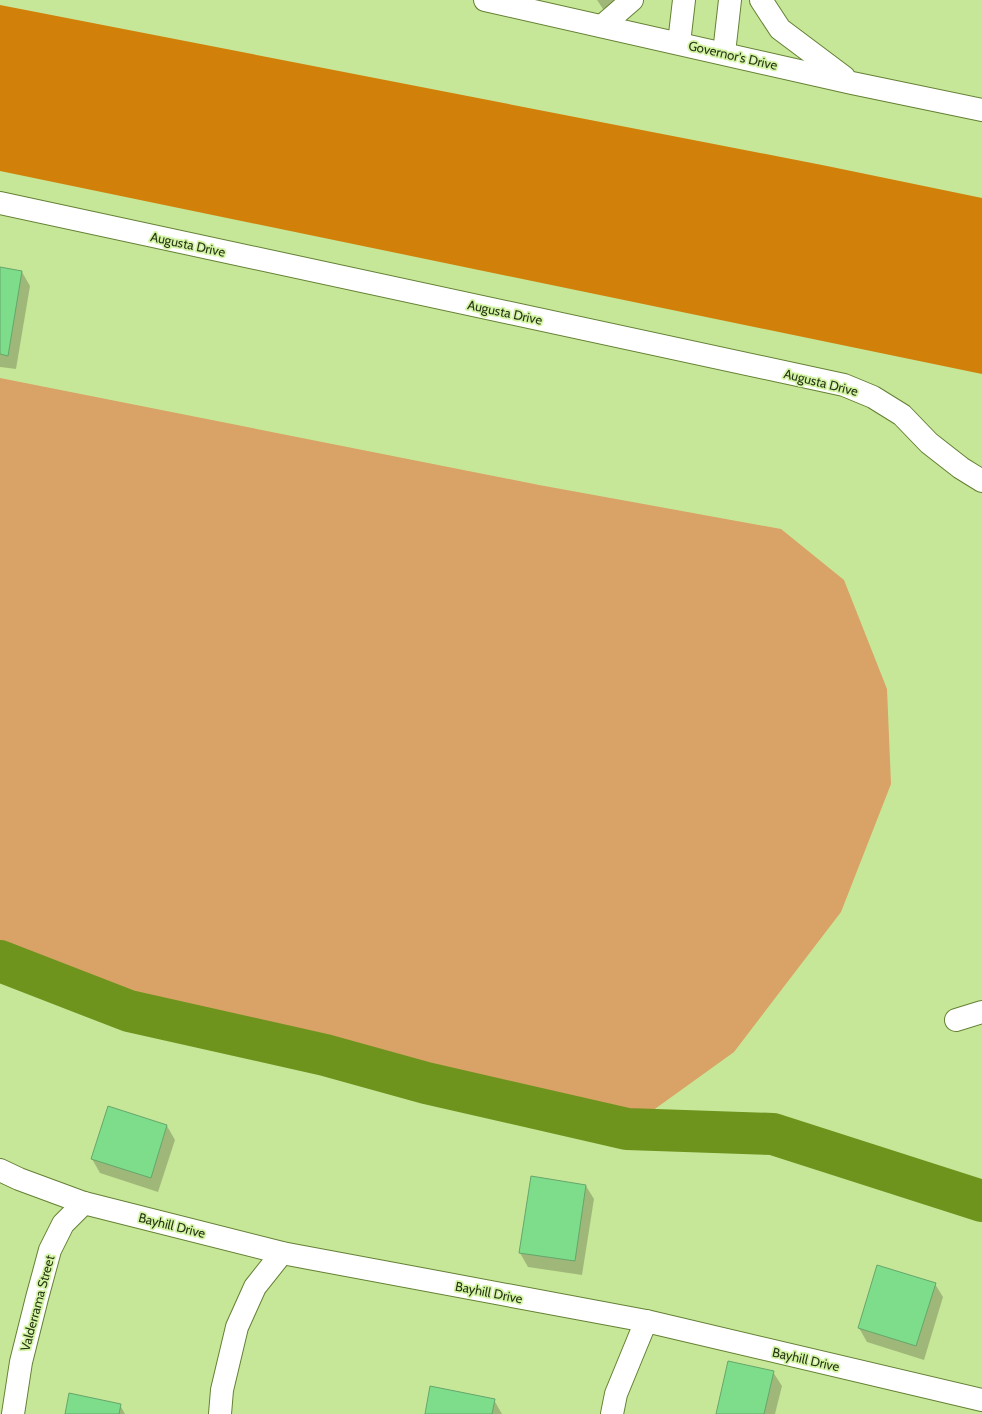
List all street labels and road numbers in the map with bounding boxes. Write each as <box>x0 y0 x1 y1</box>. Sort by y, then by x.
street label: Governor's Drive <box>687 37 779 73</box>
street label: Augusta Drive <box>149 228 227 260</box>
street label: Augusta Drive <box>466 296 544 328</box>
street label: Augusta Drive <box>782 365 860 399</box>
street label: Bayhill Drive <box>137 1209 207 1241</box>
street label: Valderrama Street <box>16 1253 58 1353</box>
street label: Bayhill Drive <box>454 1278 524 1306</box>
street label: Bayhill Drive <box>771 1344 841 1375</box>

